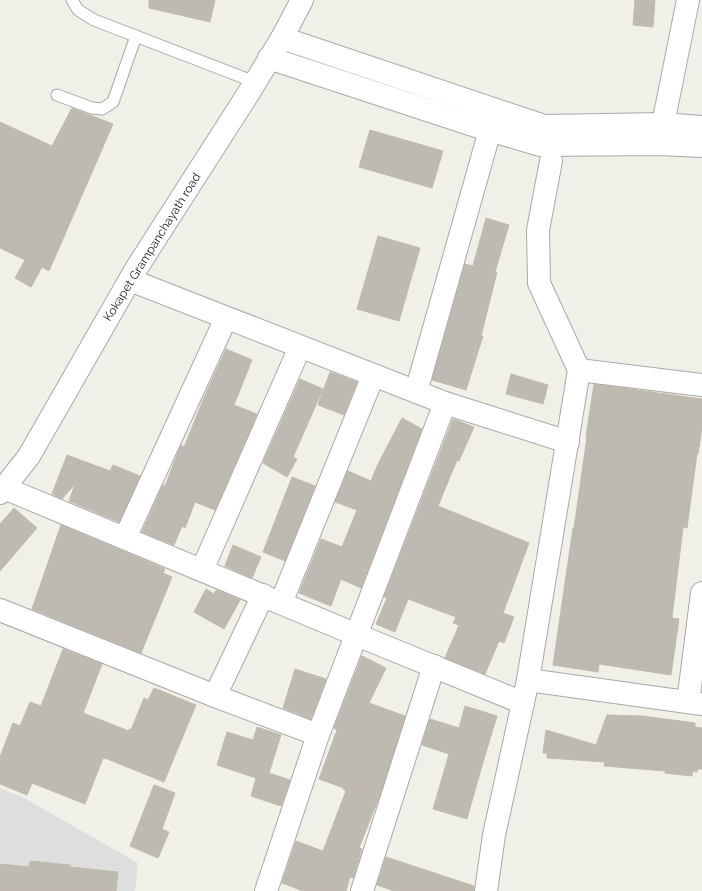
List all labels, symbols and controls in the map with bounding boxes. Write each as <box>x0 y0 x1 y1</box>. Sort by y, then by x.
street label: Kokapet Grampanchayath road <box>100 170 204 324</box>

